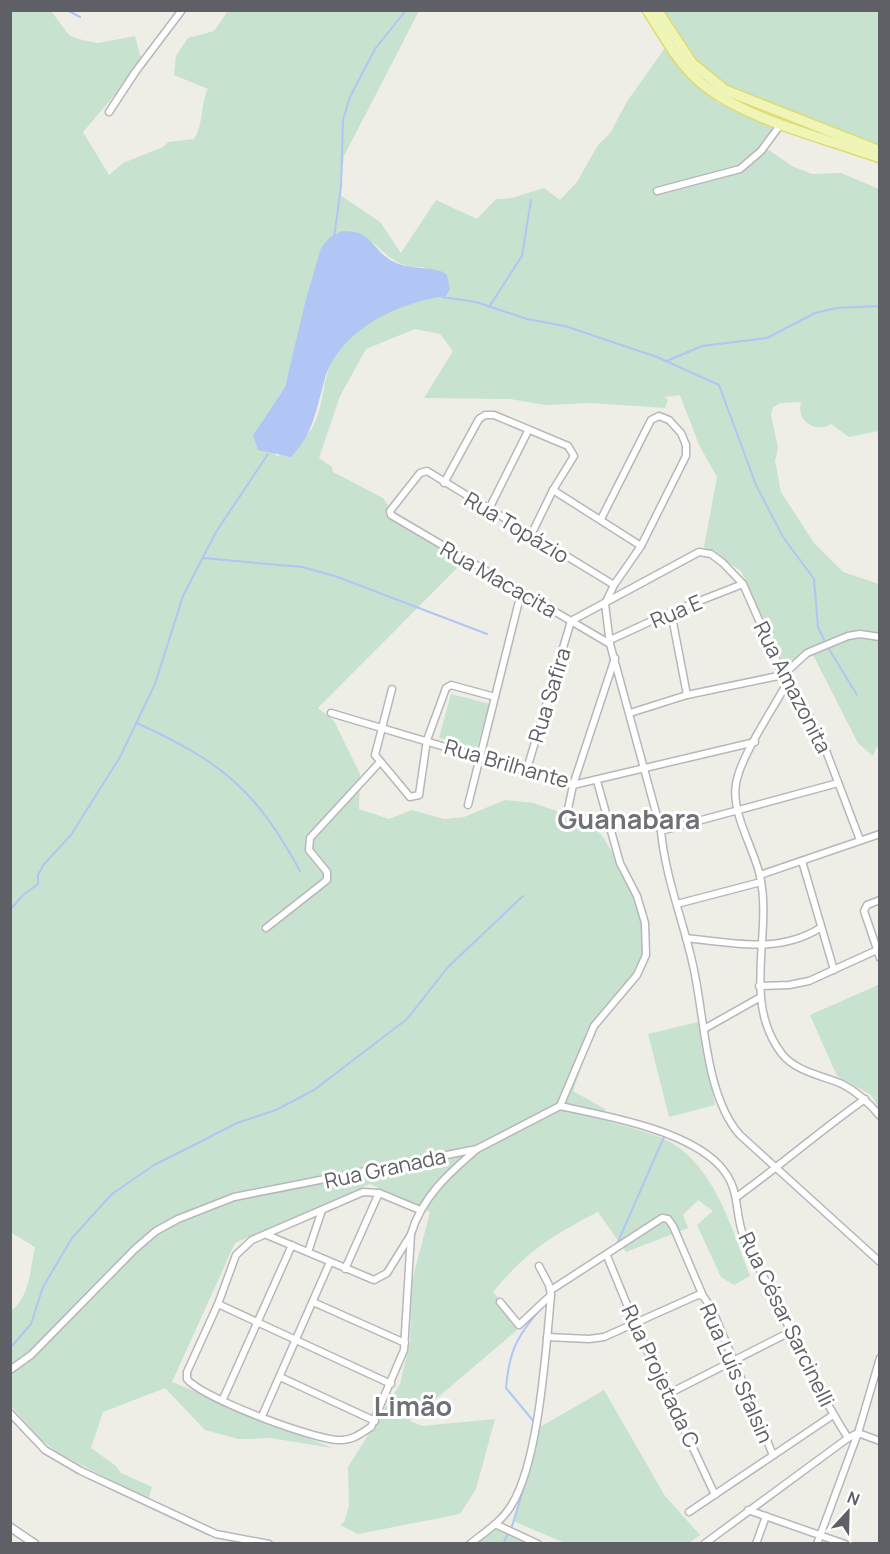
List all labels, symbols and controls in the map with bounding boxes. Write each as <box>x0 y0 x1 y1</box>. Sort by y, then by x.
street label: Rua Topázio <box>459 485 575 569</box>
street label: Rua Macacita <box>436 534 562 624</box>
street label: Rua E <box>646 588 706 634</box>
street label: Rua Amazonita <box>748 616 838 758</box>
street label: Rua Safira <box>521 644 577 746</box>
street label: Rua Brilhante <box>441 732 573 794</box>
district label: Guanabara <box>558 800 700 837</box>
street label: Rua Granada <box>322 1141 448 1195</box>
street label: Rua César Sarcinelli <box>733 1227 841 1411</box>
street label: Rua Luís Sfalsin <box>694 1299 780 1447</box>
street label: Rua Projetada C <box>616 1300 706 1452</box>
district label: Limão <box>374 1387 452 1424</box>
north arrow <box>818 1482 878 1542</box>
text: N <box>844 1486 863 1510</box>

